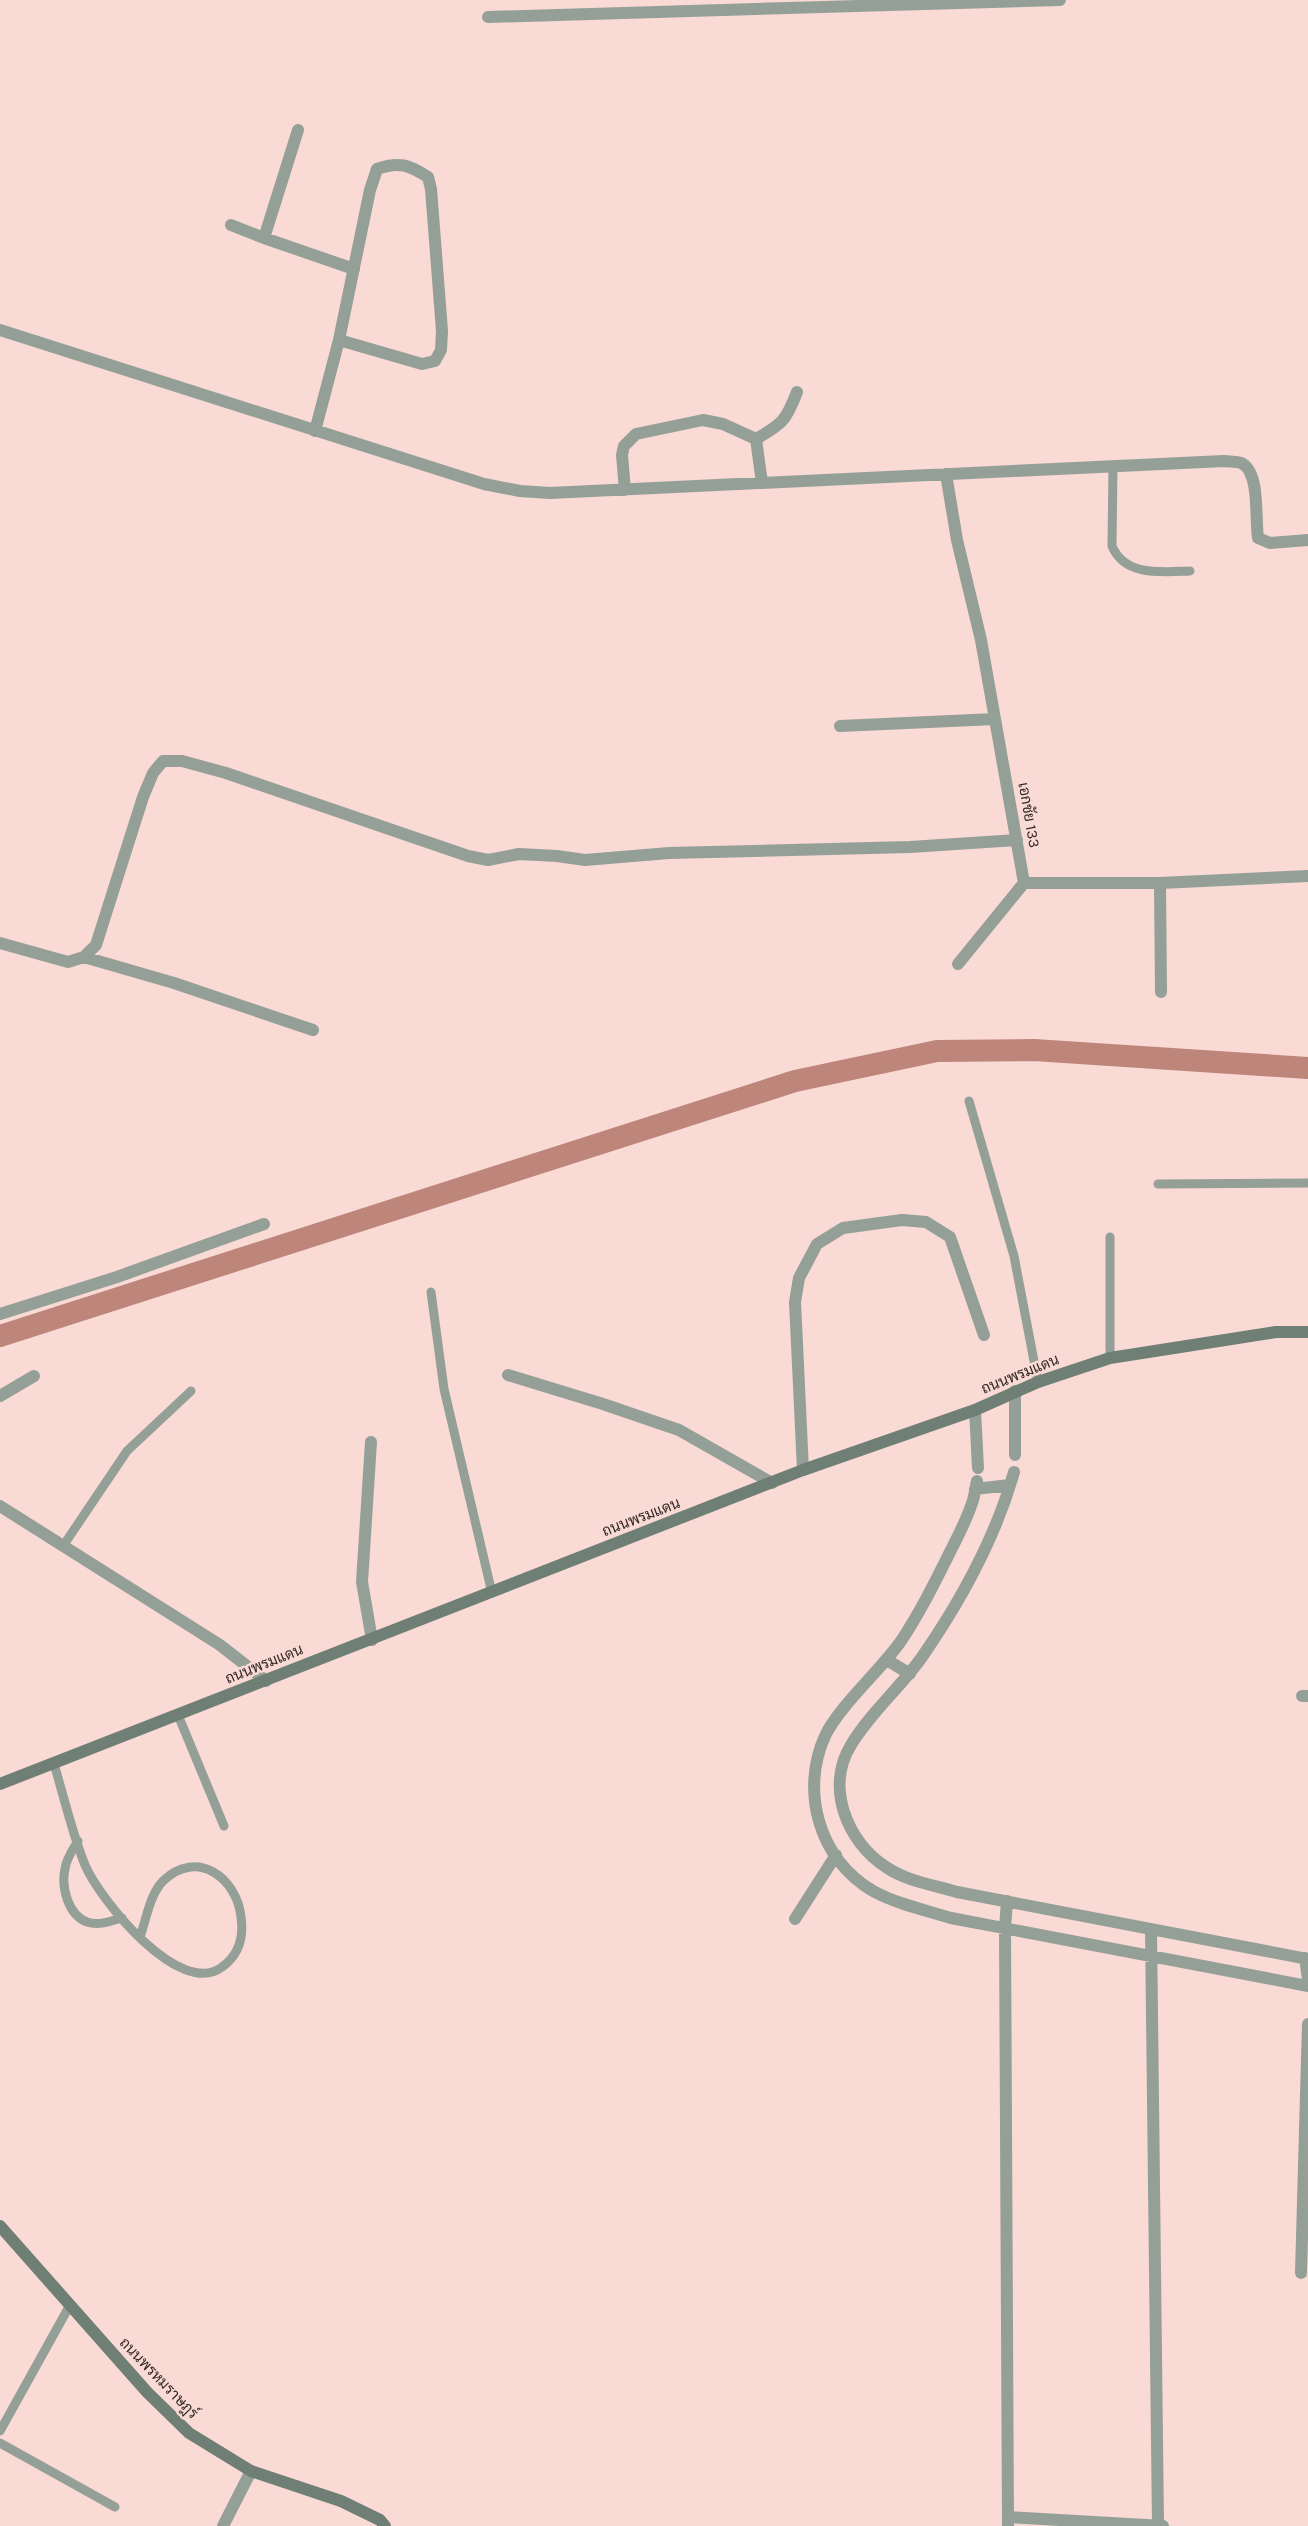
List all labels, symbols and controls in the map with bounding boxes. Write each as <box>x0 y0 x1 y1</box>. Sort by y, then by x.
street label: เอกชัย 133 <box>1014 781 1044 849</box>
street label: ถนนพรมแดน <box>979 1350 1061 1398</box>
street label: ถนนพรมแดน <box>599 1494 683 1540</box>
street label: ถนนพรมแดน <box>223 1640 305 1688</box>
street label: ถนนพรหมราษฎร์ <box>115 2333 203 2423</box>

